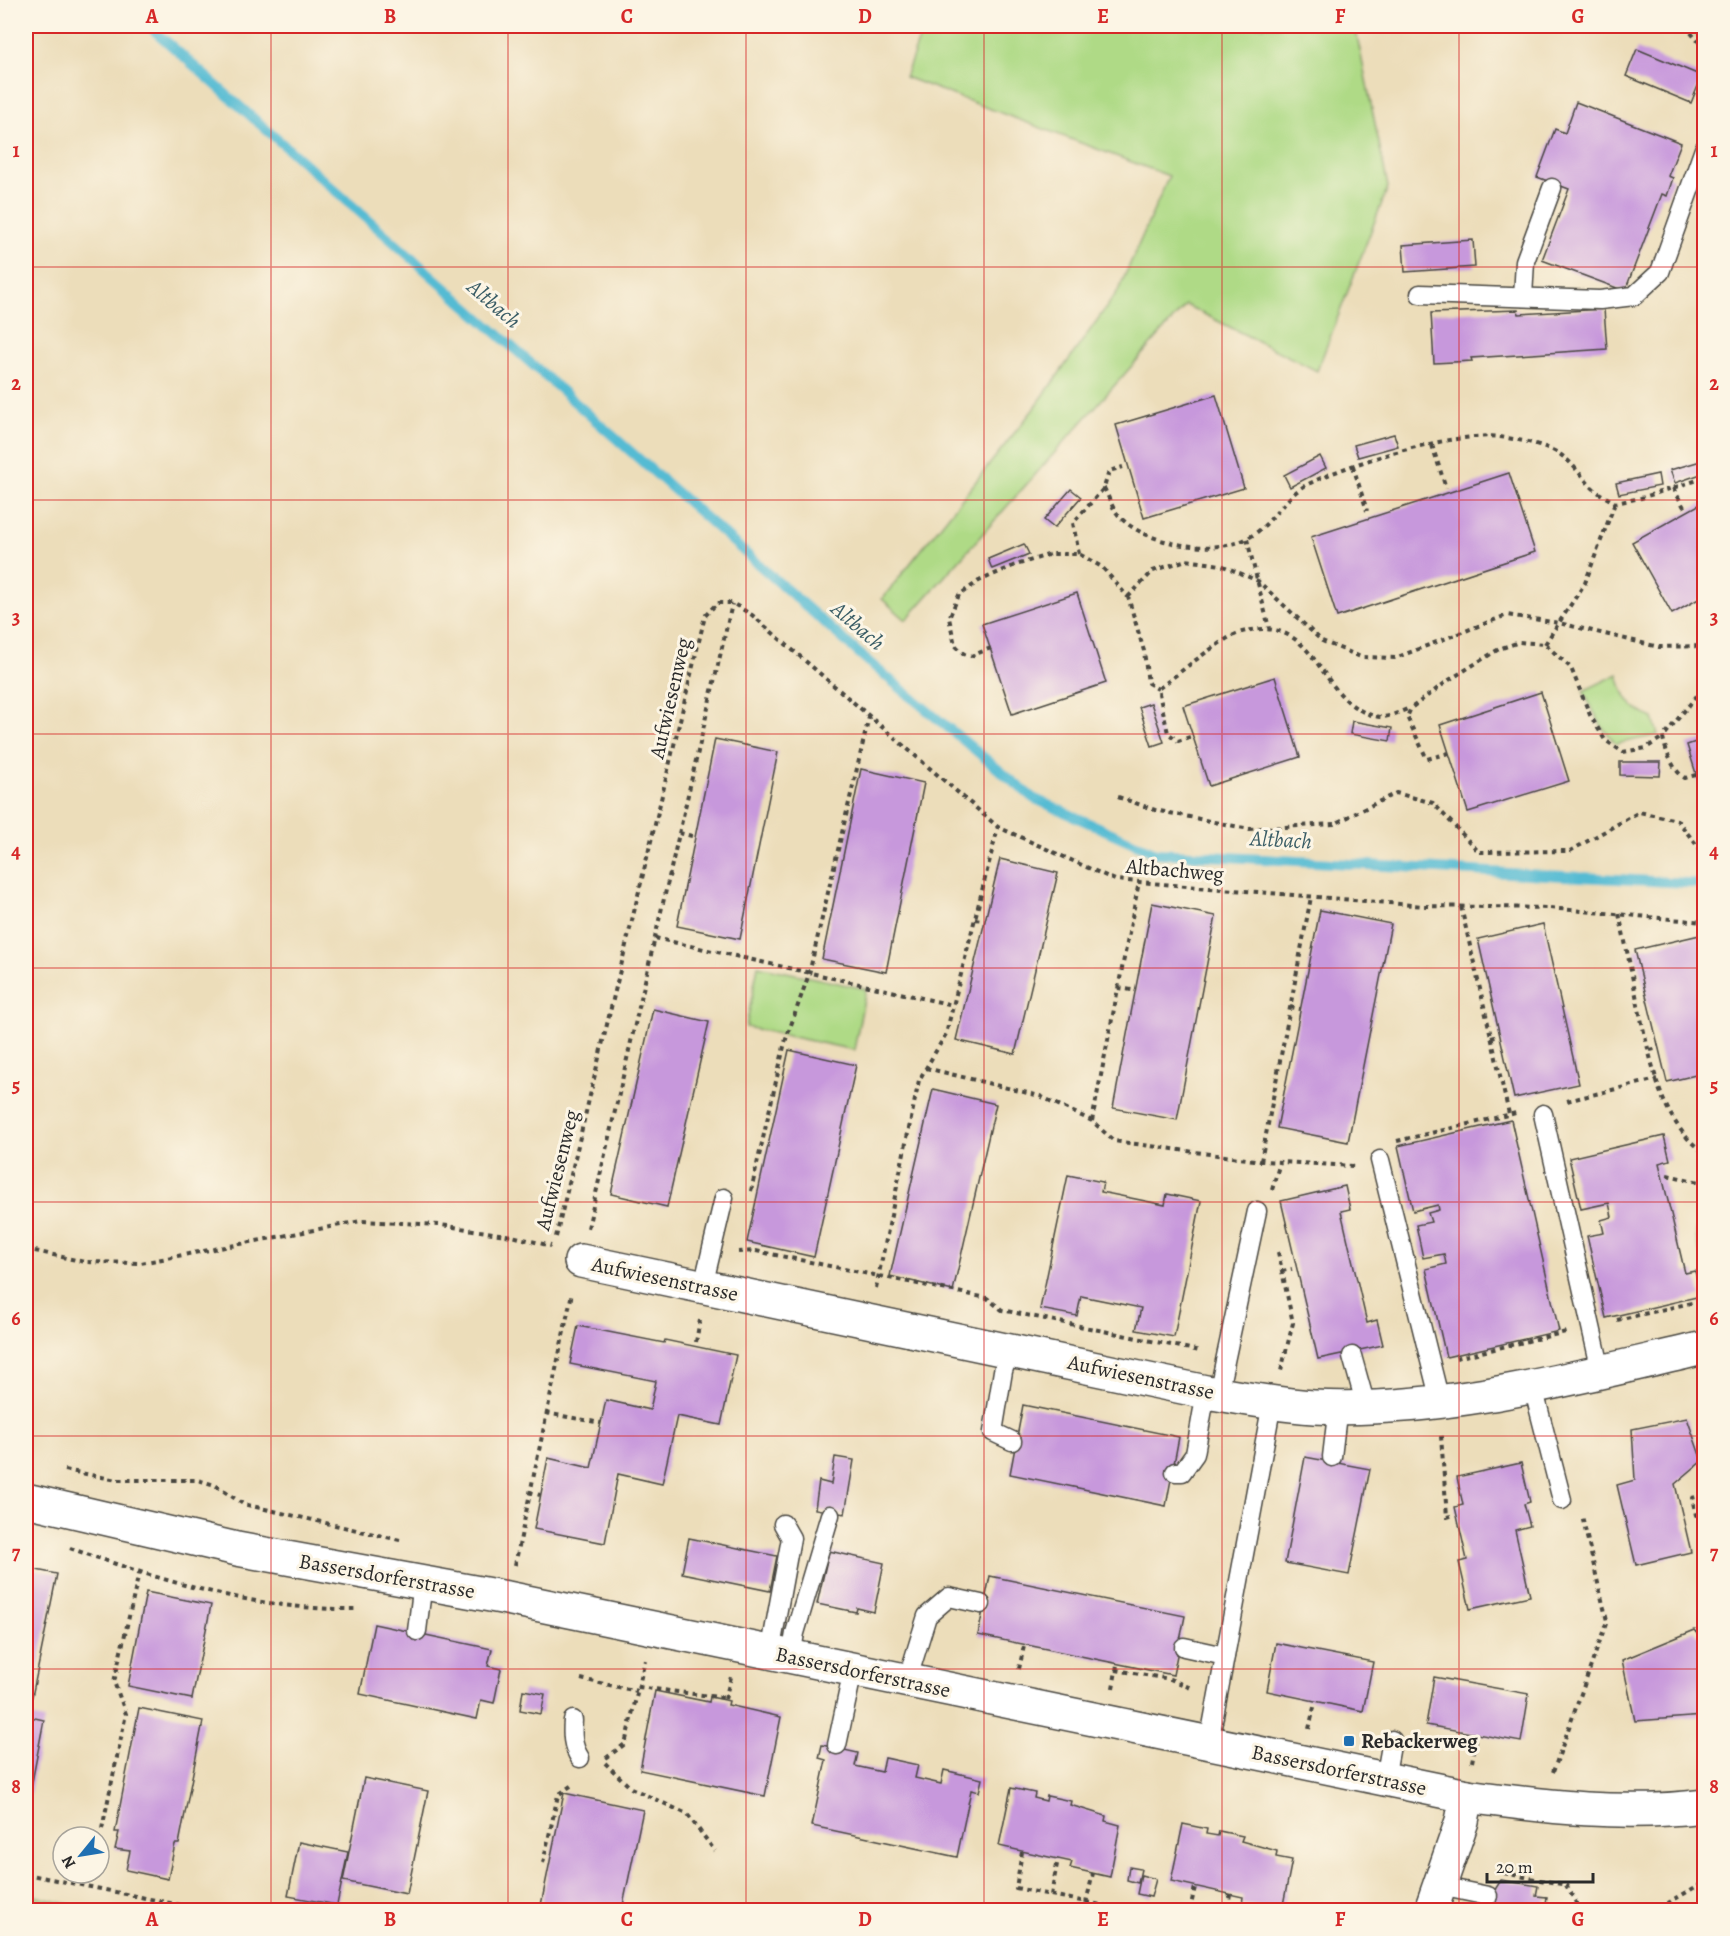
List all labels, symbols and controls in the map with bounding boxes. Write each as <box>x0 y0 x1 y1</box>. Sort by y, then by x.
text: A <box>145 3 159 30</box>
text: B <box>384 3 396 30</box>
text: C <box>621 3 633 30</box>
text: D <box>858 3 872 30</box>
text: E <box>1097 3 1109 30</box>
text: F <box>1335 3 1346 30</box>
text: G <box>1571 3 1585 30</box>
text: 1 <box>12 137 20 164</box>
text: 1 <box>1710 137 1718 164</box>
water label: Altbach <box>460 272 527 336</box>
text: 2 <box>11 370 21 397</box>
text: 2 <box>1709 370 1719 397</box>
water label: Altbach <box>824 594 891 658</box>
text: 3 <box>12 604 20 631</box>
text: 3 <box>1710 604 1718 631</box>
street label: Aufwiesenweg <box>642 634 698 762</box>
water label: Altbach <box>1248 823 1313 857</box>
text: 4 <box>11 838 21 865</box>
text: 4 <box>1709 838 1719 865</box>
street label: Altbachweg <box>1124 852 1226 888</box>
text: 5 <box>12 1072 20 1099</box>
text: 5 <box>1710 1072 1718 1099</box>
street label: Aufwiesenweg <box>528 1106 586 1234</box>
street label: Aufwiesenstrasse <box>588 1250 741 1308</box>
text: 6 <box>11 1305 21 1332</box>
text: 6 <box>1709 1305 1719 1332</box>
street label: Aufwiesenstrasse <box>1064 1348 1217 1406</box>
text: 7 <box>12 1539 21 1566</box>
text: 7 <box>1710 1539 1719 1566</box>
street label: Bassersdorferstrasse <box>297 1547 477 1605</box>
street label: Bassersdorferstrasse <box>773 1640 953 1704</box>
place label: Rebackerweg <box>1361 1727 1478 1755</box>
marker: Rebackerweg <box>1342 1734 1356 1748</box>
street label: Bassersdorferstrasse <box>1249 1738 1429 1802</box>
text: 8 <box>11 1773 21 1800</box>
text: 8 <box>1709 1773 1719 1800</box>
north arrow <box>51 1825 111 1885</box>
scale bar <box>1487 1846 1594 1884</box>
text: N <box>56 1851 81 1873</box>
text: 20 m <box>1496 1855 1533 1879</box>
text: A <box>145 1906 159 1933</box>
text: B <box>384 1906 396 1933</box>
text: C <box>621 1906 633 1933</box>
text: D <box>858 1906 872 1933</box>
text: E <box>1097 1906 1109 1933</box>
text: F <box>1335 1906 1346 1933</box>
text: G <box>1571 1906 1585 1933</box>

